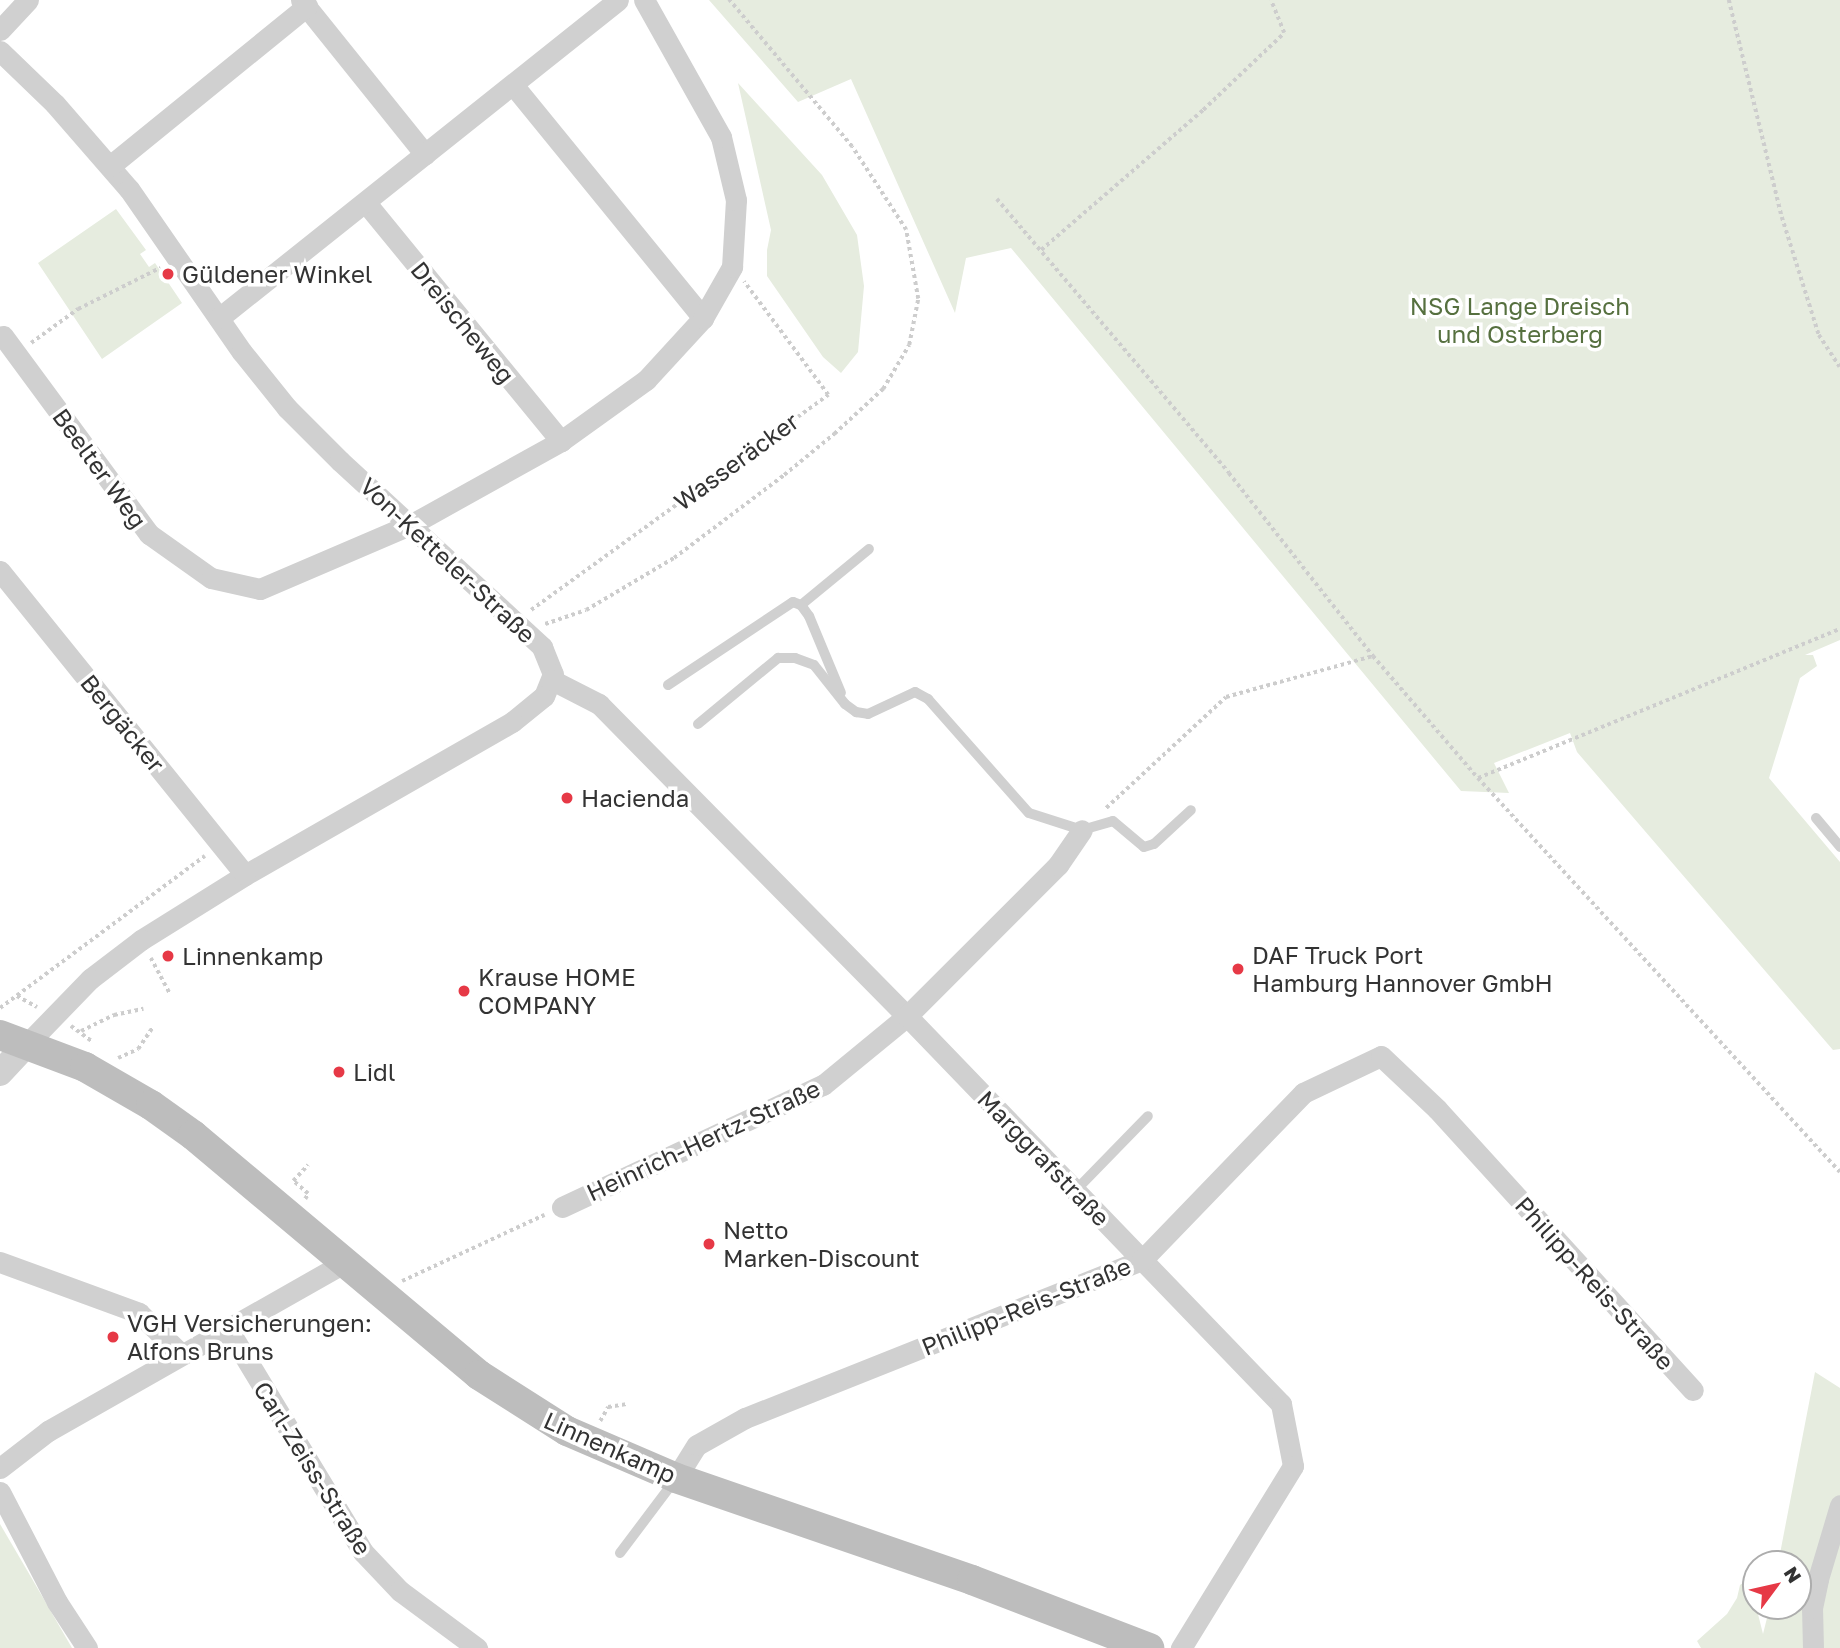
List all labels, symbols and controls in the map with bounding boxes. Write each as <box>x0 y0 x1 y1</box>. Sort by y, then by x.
street label: Dreischeweg <box>405 255 521 389</box>
place label: Güldener Winkel <box>182 260 373 288</box>
marker: Güldener Winkel <box>160 266 176 282</box>
park label: NSG Lange Dreisch und Osterberg <box>1410 292 1630 348</box>
street label: Beelter Weg <box>47 403 153 533</box>
street label: Wasseräcker <box>668 406 804 516</box>
street label: Von-Ketteler-Straße <box>354 471 542 649</box>
street label: Bergäcker <box>75 669 171 777</box>
place label: Hacienda <box>581 784 689 812</box>
marker: Hacienda <box>559 790 575 806</box>
place label: DAF Truck Port Hamburg Hannover GmbH <box>1252 941 1553 997</box>
place label: Linnenkamp <box>182 942 323 970</box>
marker: Linnenkamp <box>160 948 176 964</box>
marker: DAF Truck Port Hamburg Hannover GmbH <box>1230 961 1246 977</box>
place label: Krause HOME COMPANY <box>478 963 636 1019</box>
marker: Krause HOME COMPANY <box>456 983 472 999</box>
place label: Lidl <box>353 1058 396 1086</box>
marker: Lidl <box>331 1064 347 1080</box>
street label: Heinrich-Hertz-Straße <box>582 1073 824 1207</box>
street label: Marggrafstraße <box>972 1084 1116 1232</box>
street label: Philipp-Reis-Straße <box>1510 1191 1680 1375</box>
place label: Netto Marken-Discount <box>723 1216 920 1272</box>
marker: Netto Marken-Discount <box>701 1236 717 1252</box>
street label: Philipp-Reis-Straße <box>917 1251 1135 1361</box>
place label: VGH Versicherungen: Alfons Bruns <box>127 1309 372 1365</box>
marker: VGH Versicherungen: Alfons Bruns <box>105 1329 121 1345</box>
street label: Carl-Zeiss-Straße <box>248 1376 378 1560</box>
street label: Linnenkamp <box>540 1405 680 1489</box>
north arrow <box>1742 1550 1812 1620</box>
text: N <box>1780 1562 1807 1587</box>

